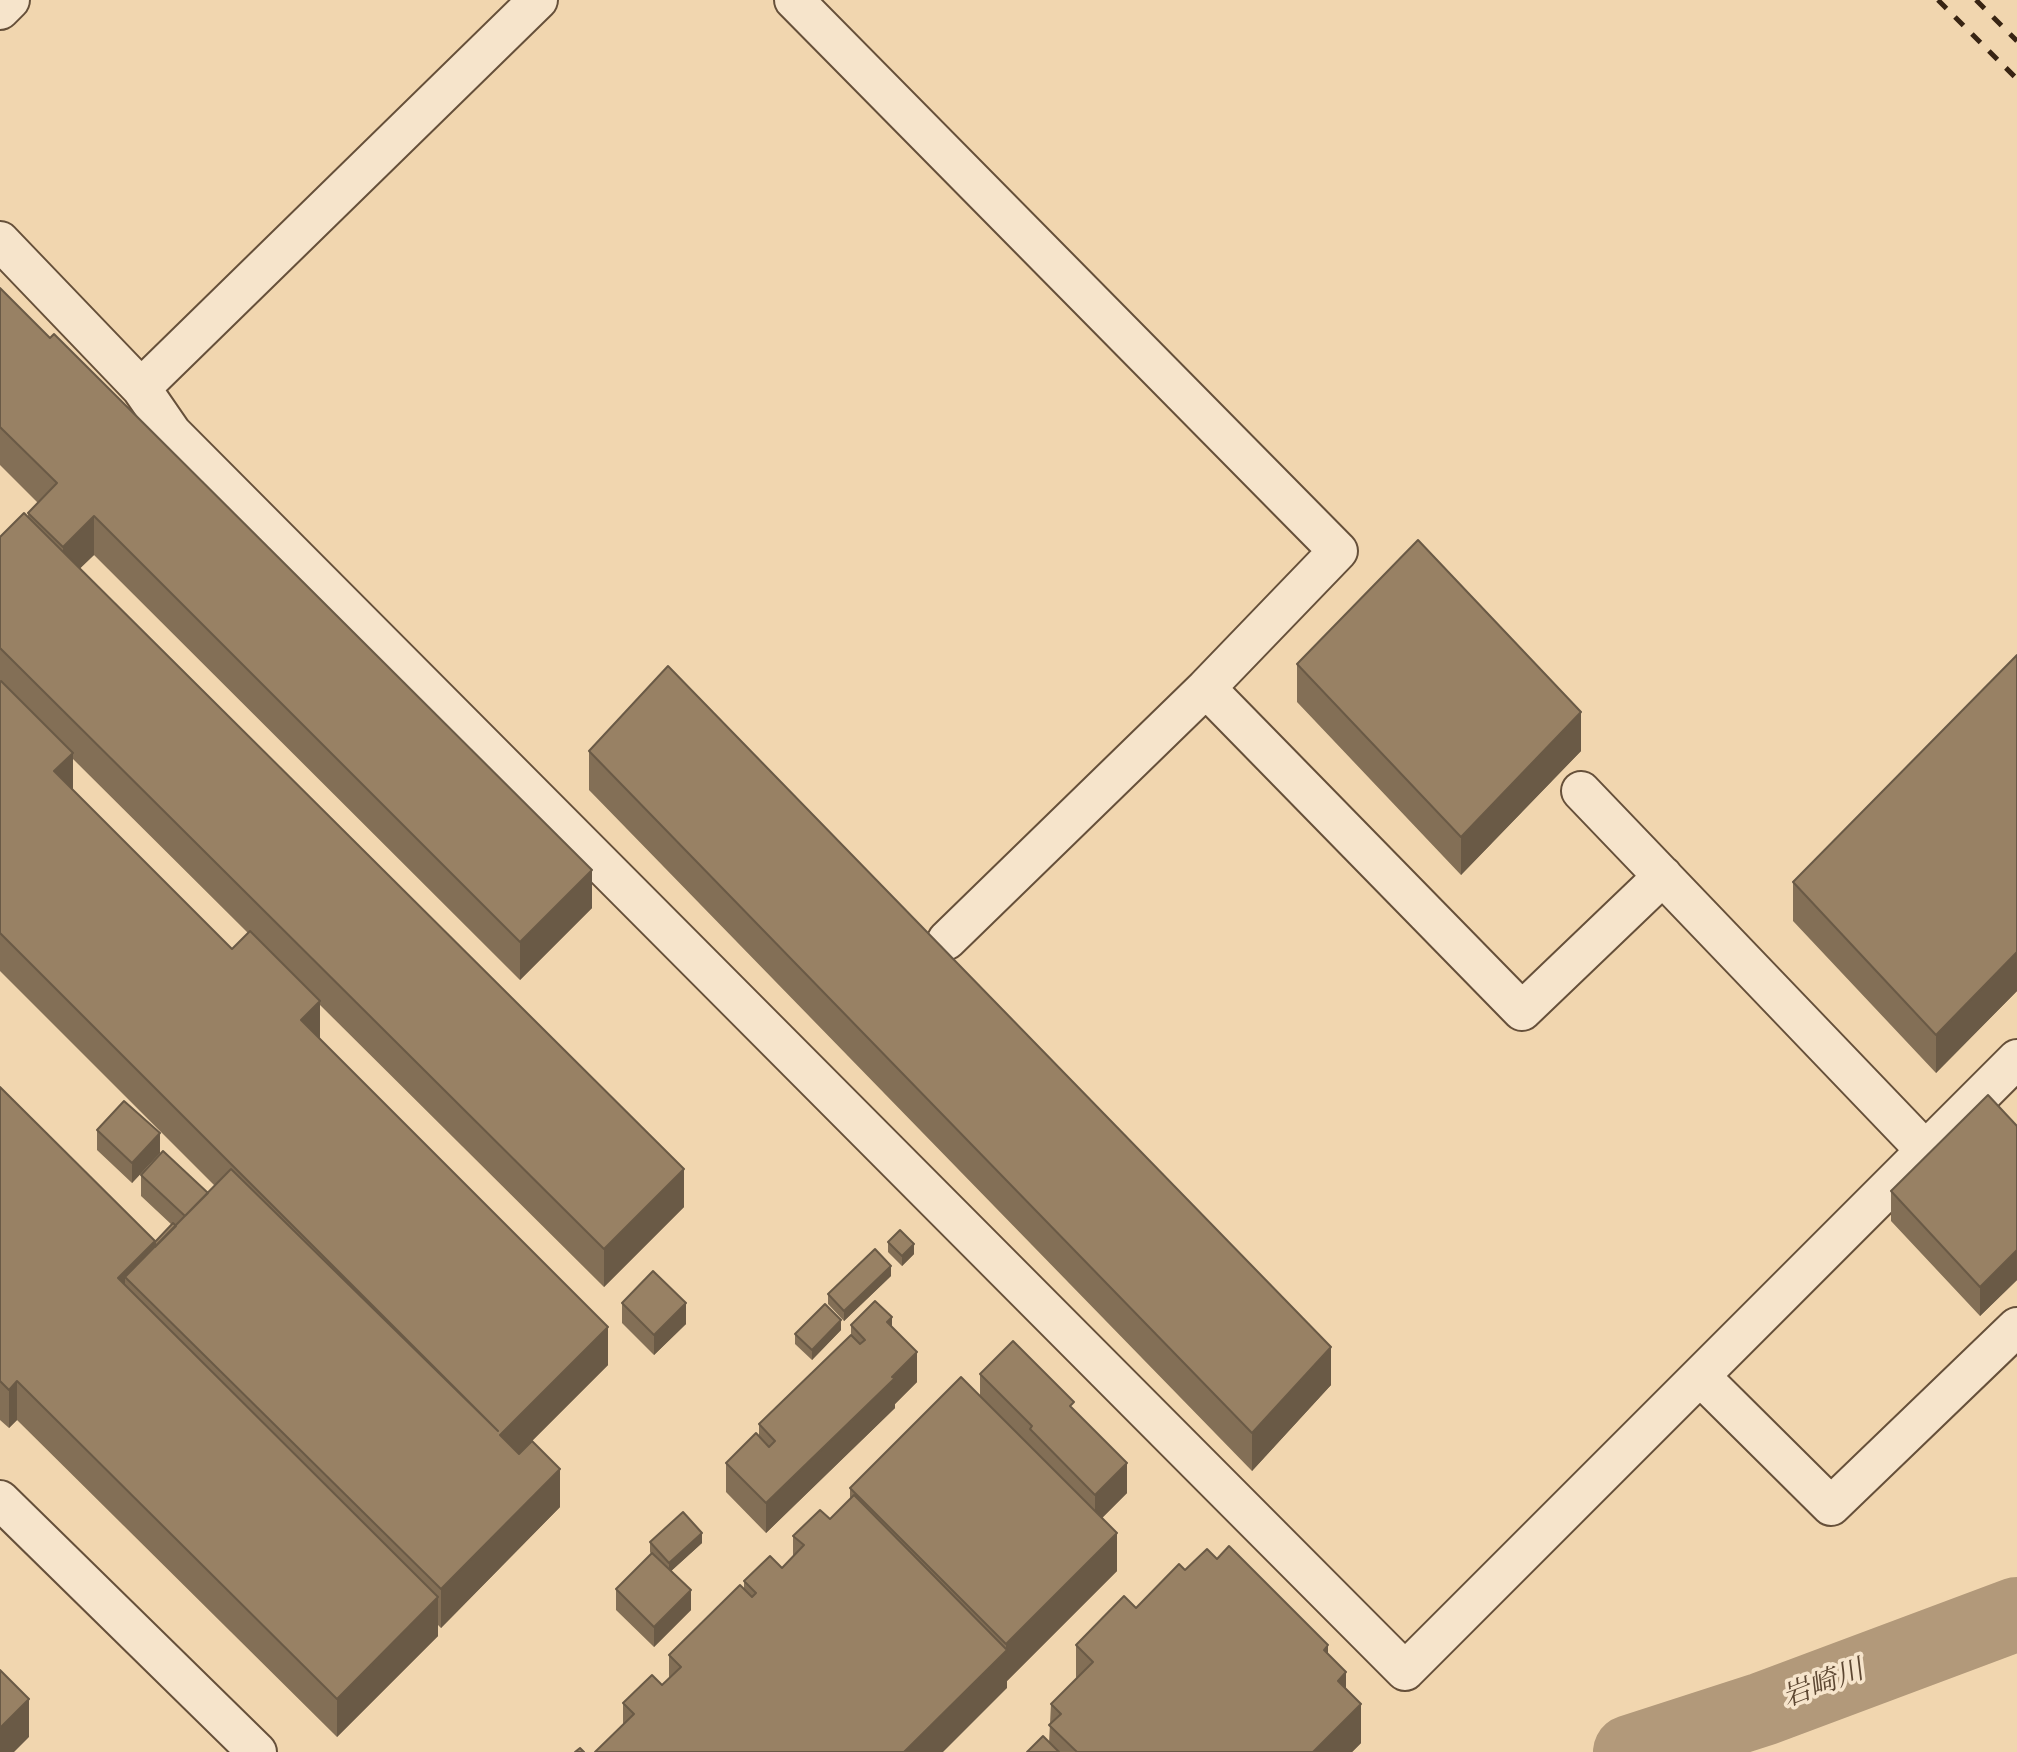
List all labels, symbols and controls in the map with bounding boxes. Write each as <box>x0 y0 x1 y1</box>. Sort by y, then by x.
water label: 岩崎川 <box>1779 1655 1869 1717</box>

